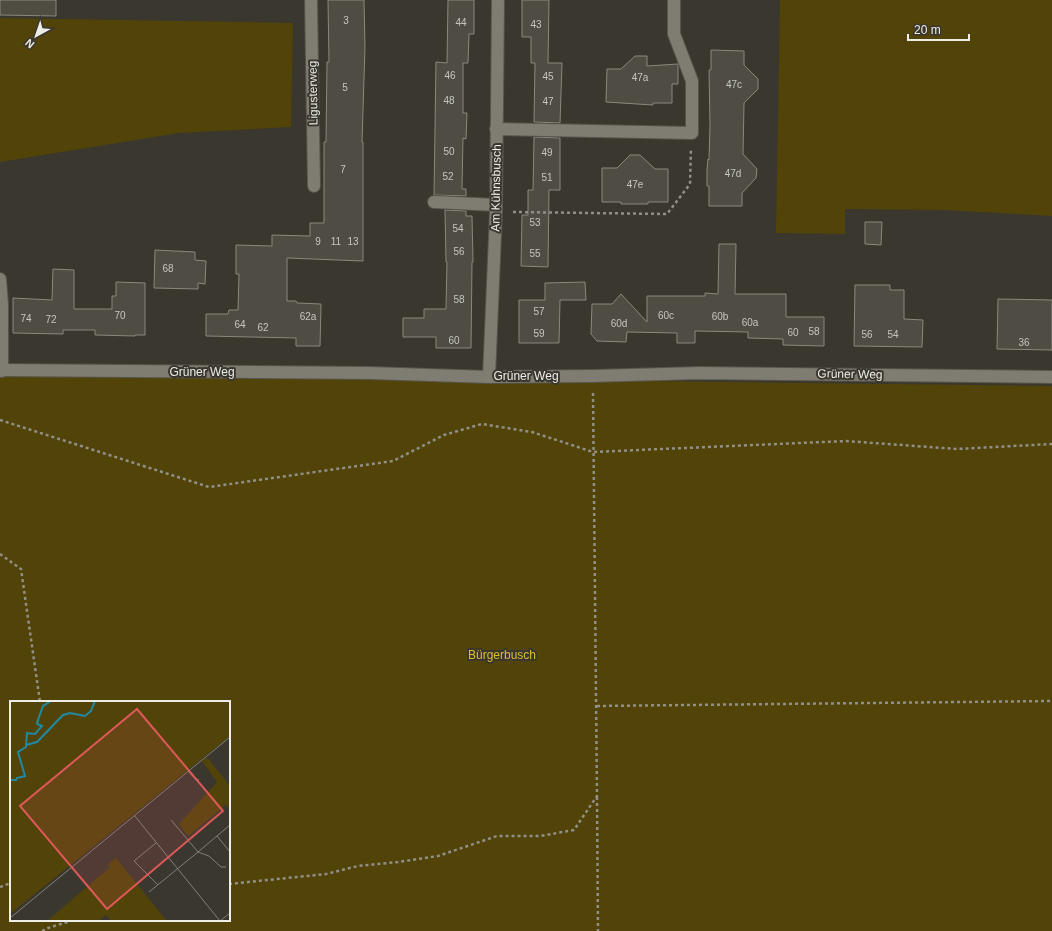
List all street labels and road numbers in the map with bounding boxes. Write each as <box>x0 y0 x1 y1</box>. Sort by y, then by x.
street label: Ligusterweg <box>305 61 321 125</box>
street label: Am Kühnsbusch <box>488 144 504 232</box>
street label: Grüner Weg <box>169 365 235 379</box>
street label: Grüner Weg <box>817 366 883 382</box>
street label: Grüner Weg <box>493 369 559 383</box>

